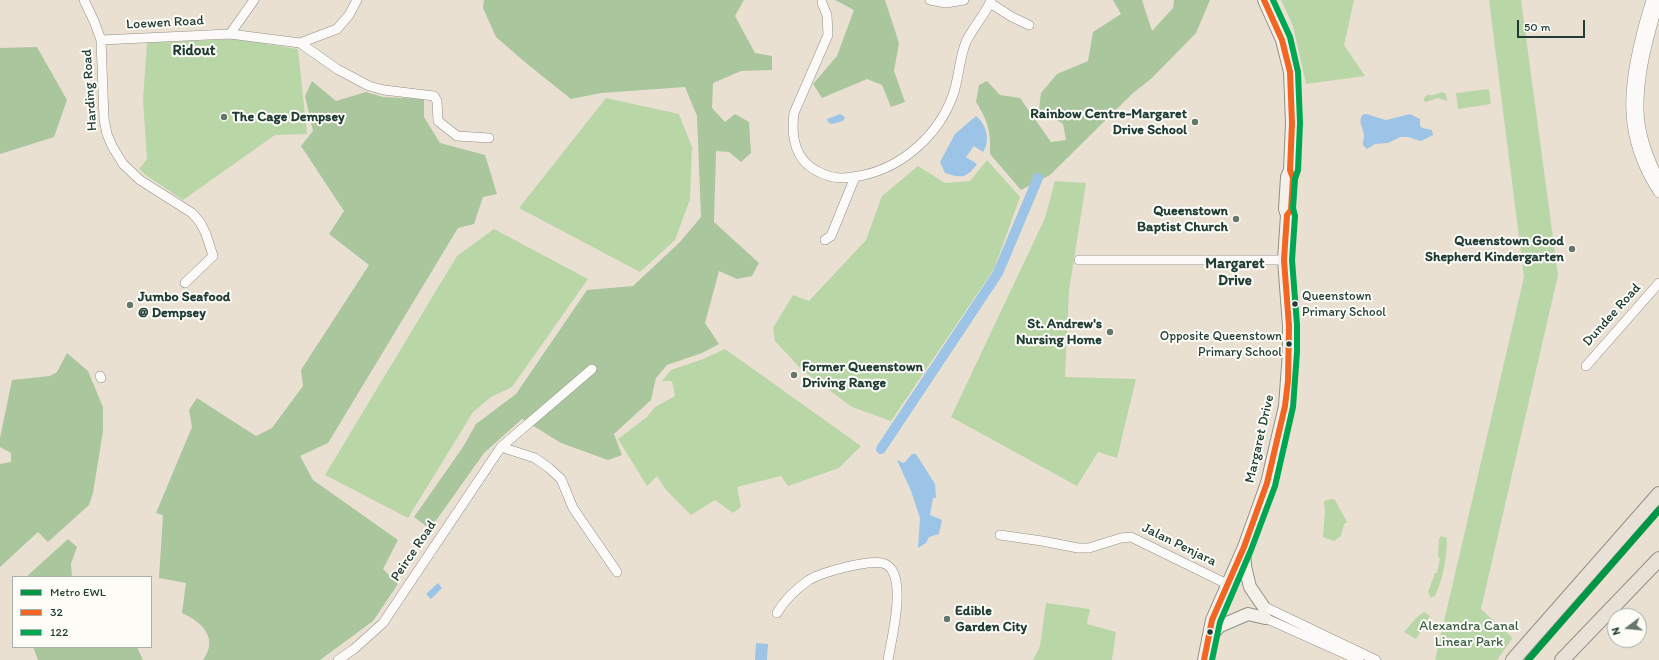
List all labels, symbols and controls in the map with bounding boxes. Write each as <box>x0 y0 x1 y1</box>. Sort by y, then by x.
scale bar <box>1519 12 1587 38</box>
street label: Loewen Road <box>126 13 204 33</box>
text: 50 m <box>1524 20 1550 34</box>
district label: Ridout <box>173 42 215 60</box>
street label: Harding Road <box>79 48 101 132</box>
place label: Rainbow Centre-Margaret Drive School <box>1030 106 1187 138</box>
place label: The Cage Dempsey <box>232 109 345 125</box>
marker: The Cage Dempsey <box>219 112 229 122</box>
marker: Rainbow Centre-Margaret Drive School <box>1190 117 1200 127</box>
place label: Queenstown Baptist Church <box>1137 203 1228 236</box>
marker: Queenstown Baptist Church <box>1231 214 1241 224</box>
place label: Queenstown Good Shepherd Kindergarten <box>1425 233 1564 266</box>
marker: Queenstown Good Shepherd Kindergarten <box>1567 244 1577 254</box>
district label: Margaret Drive <box>1205 255 1265 290</box>
street label: Dundee Road <box>1579 280 1645 350</box>
place label: Jumbo Seafood @ Dempsey <box>138 289 230 322</box>
place label: Queenstown Primary School <box>1302 289 1386 320</box>
marker: Queenstown Primary School <box>1290 299 1300 309</box>
marker: Jumbo Seafood @ Dempsey <box>125 300 135 310</box>
place label: St. Andrew's Nursing Home <box>1016 316 1102 348</box>
marker: St. Andrew's Nursing Home <box>1105 327 1115 337</box>
place label: Opposite Queenstown Primary School <box>1160 329 1282 360</box>
marker: Opposite Queenstown Primary School <box>1284 339 1294 349</box>
place label: Former Queenstown Driving Range <box>802 359 923 392</box>
marker: Former Queenstown Driving Range <box>789 370 799 380</box>
street label: Margaret Drive <box>1242 393 1278 485</box>
street label: Peirce Road <box>388 517 440 585</box>
street label: Jalan Penjara <box>1139 520 1219 570</box>
legend <box>12 576 152 648</box>
text: Metro EWL <box>50 585 106 599</box>
place label: Edible Garden City <box>955 603 1027 636</box>
text: 32 <box>50 605 63 619</box>
north arrow <box>1607 608 1647 648</box>
marker: Edible Garden City <box>942 614 952 624</box>
park label: Alexandra Canal Linear Park <box>1419 618 1519 650</box>
text: 122 <box>50 625 68 639</box>
text: N <box>1609 626 1623 637</box>
unlabelled marker <box>1205 627 1215 637</box>

